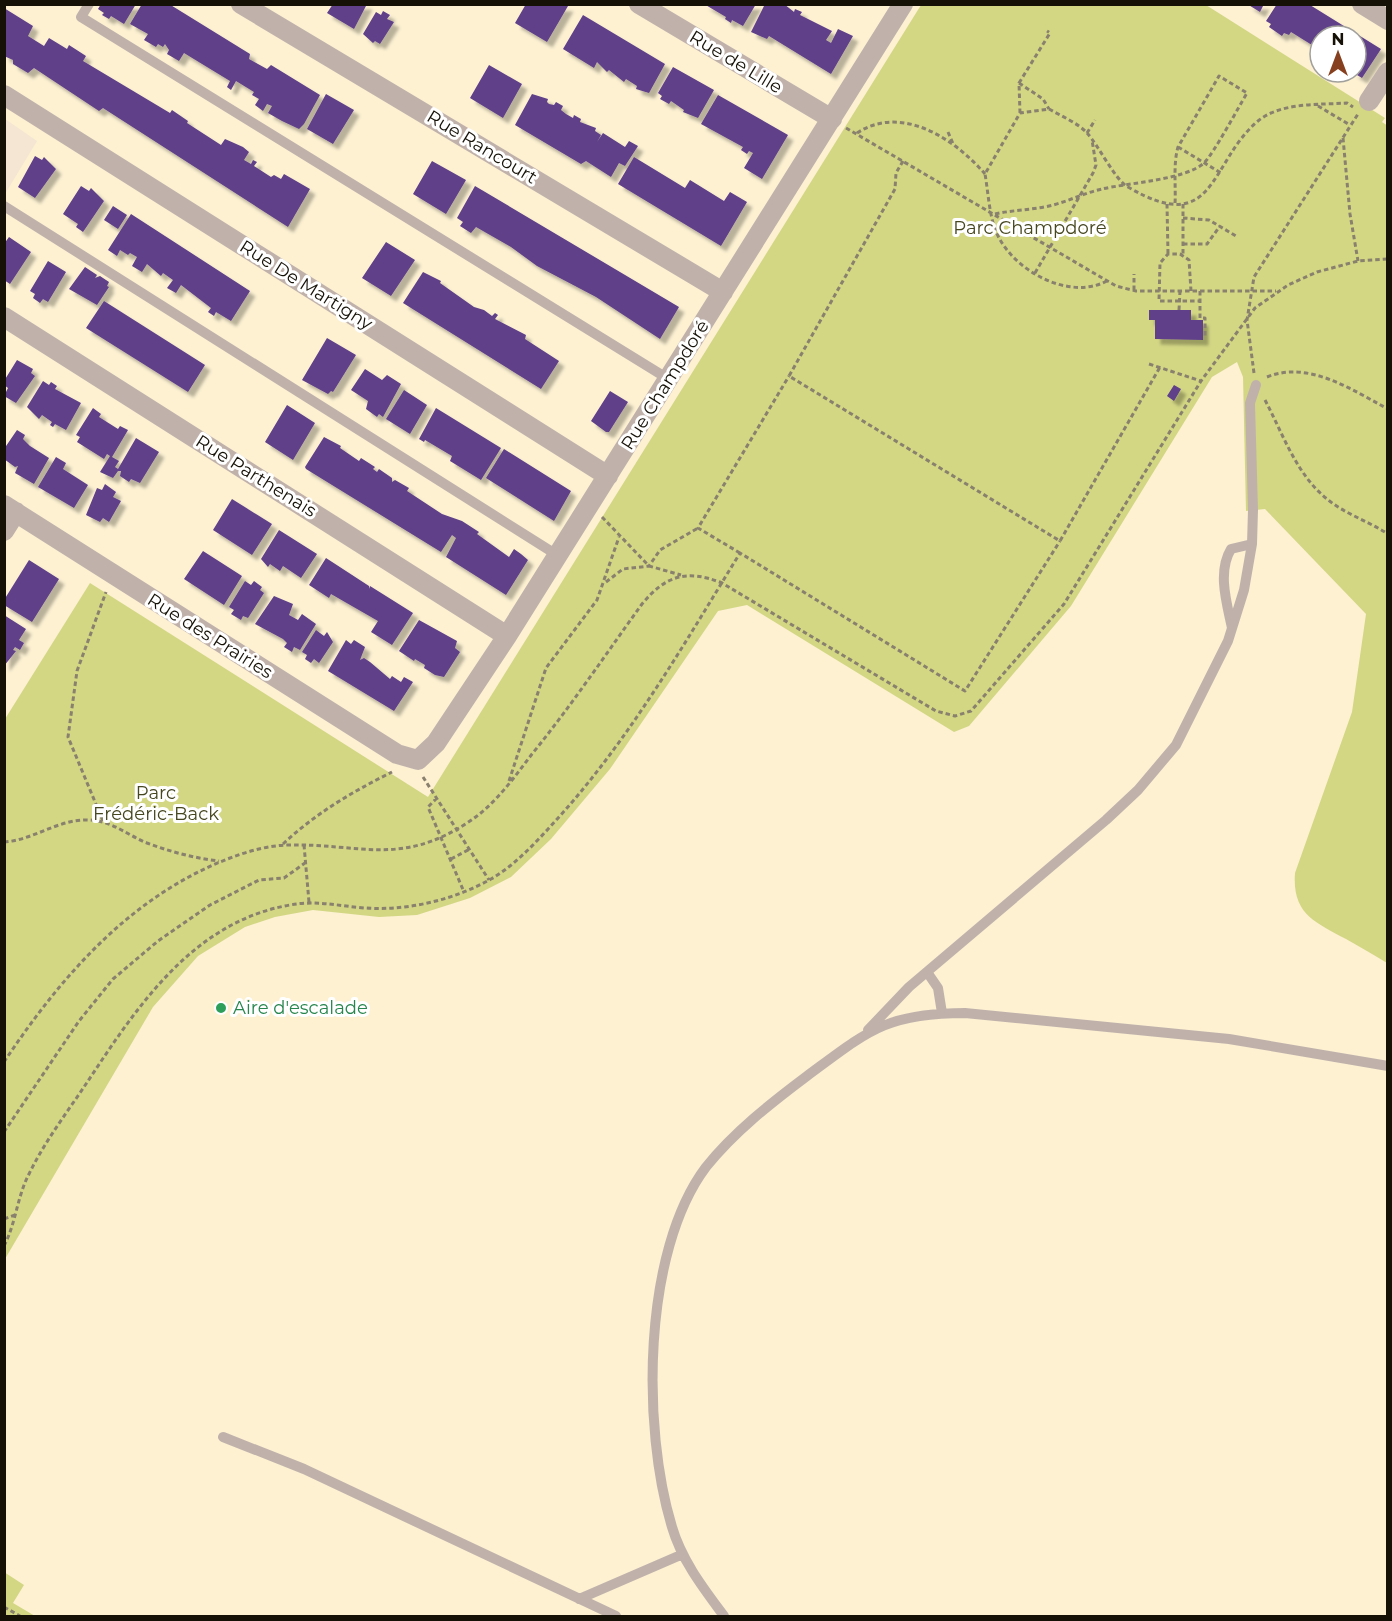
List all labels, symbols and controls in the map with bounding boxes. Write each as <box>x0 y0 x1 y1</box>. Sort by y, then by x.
north arrow <box>1308 24 1368 84</box>
street label: Rue de Lille <box>686 26 787 98</box>
text: N <box>1332 30 1344 49</box>
street label: Rue Rancourt <box>423 105 541 189</box>
park label: Parc Champdoré <box>953 217 1107 239</box>
street label: Rue De Martigny <box>236 235 377 335</box>
street label: Rue Champdoré <box>616 316 714 454</box>
street label: Rue Parthenais <box>192 430 321 522</box>
street label: Rue des Prairies <box>143 589 277 683</box>
park label: Parc Frédéric-Back <box>93 782 219 825</box>
place label: Aire d'escalade <box>233 997 368 1019</box>
marker: Aire d'escalade <box>214 1001 228 1015</box>

